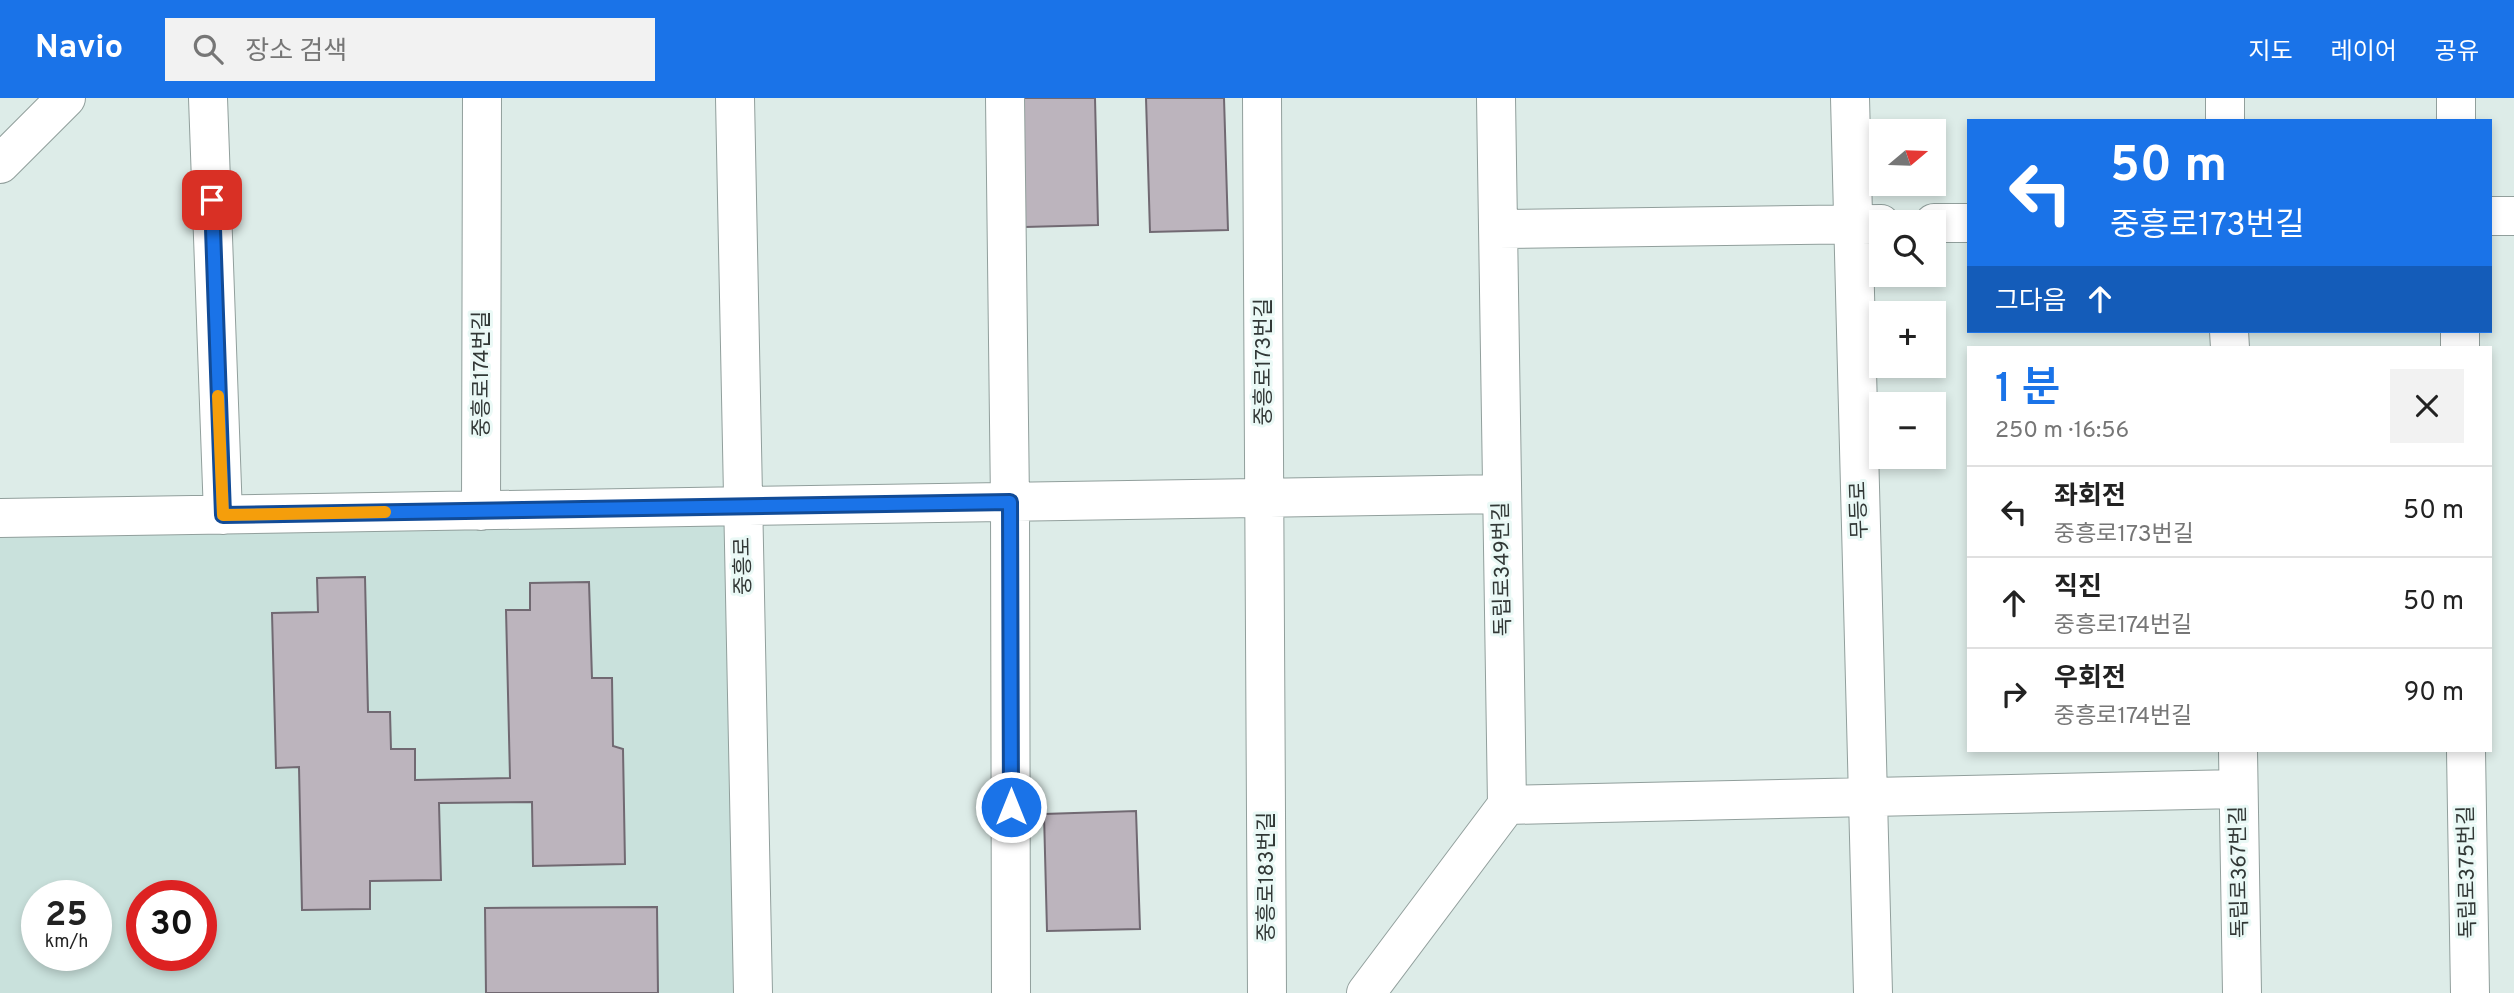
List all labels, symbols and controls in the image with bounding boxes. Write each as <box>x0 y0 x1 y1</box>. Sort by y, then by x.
search box <box>165 18 655 81</box>
text: Navio <box>35 28 123 70</box>
icon: search <box>189 30 227 68</box>
text: 장소 검색 <box>245 36 347 69</box>
text: 지도 <box>2248 38 2293 68</box>
text: 레이어 <box>2331 38 2397 68</box>
text: 공유 <box>2435 38 2479 68</box>
north arrow <box>1869 119 1946 196</box>
map controls <box>1869 119 1946 469</box>
text: 50 m <box>2110 137 2227 199</box>
icon: left <box>1995 147 2086 238</box>
pin <box>182 170 242 230</box>
icon: arrive <box>193 181 231 219</box>
text: 중흥로173번길 <box>2110 207 2305 247</box>
button: search <box>1869 210 1946 287</box>
icon: ahead <box>2081 280 2119 318</box>
text: 그다음 <box>1995 286 2067 319</box>
street label: 중흥로173번길 <box>1251 298 1278 426</box>
button: + <box>1869 301 1946 378</box>
street label: 중흥로174번길 <box>469 311 496 437</box>
text: 1 분 <box>1995 364 2060 417</box>
button: close <box>2390 369 2464 443</box>
button: − <box>1869 392 1946 469</box>
text: 250 m · 16:56 <box>1995 417 2129 446</box>
street label: 무등로 <box>1845 481 1875 539</box>
text: 좌회전 <box>2054 481 2126 514</box>
icon: left <box>1995 493 2033 531</box>
text: 50 m <box>2403 495 2464 528</box>
street label: 독립로349번길 <box>1488 502 1518 636</box>
text: 중흥로173번길 <box>2054 521 2194 550</box>
street label: 중흥로 <box>730 537 758 595</box>
text: 직진 <box>2054 572 2102 605</box>
icon: ahead <box>1995 584 2033 622</box>
text: 50 m <box>2403 586 2464 619</box>
text: 중흥로174번길 <box>2054 612 2192 641</box>
text: 우회전 <box>2054 663 2126 696</box>
icon: right <box>1995 675 2033 713</box>
text: 90 m <box>2404 677 2464 710</box>
text: 중흥로174번길 <box>2054 703 2192 732</box>
position arrow <box>974 770 1048 844</box>
street label: 독립로375번길 <box>2453 805 2483 939</box>
street label: 독립로367번길 <box>2225 806 2255 938</box>
street label: 중흥로183번길 <box>1254 812 1281 942</box>
speed limit sign: 30 <box>126 880 217 971</box>
text: 25 <box>45 894 88 938</box>
text: km/h <box>45 931 88 954</box>

